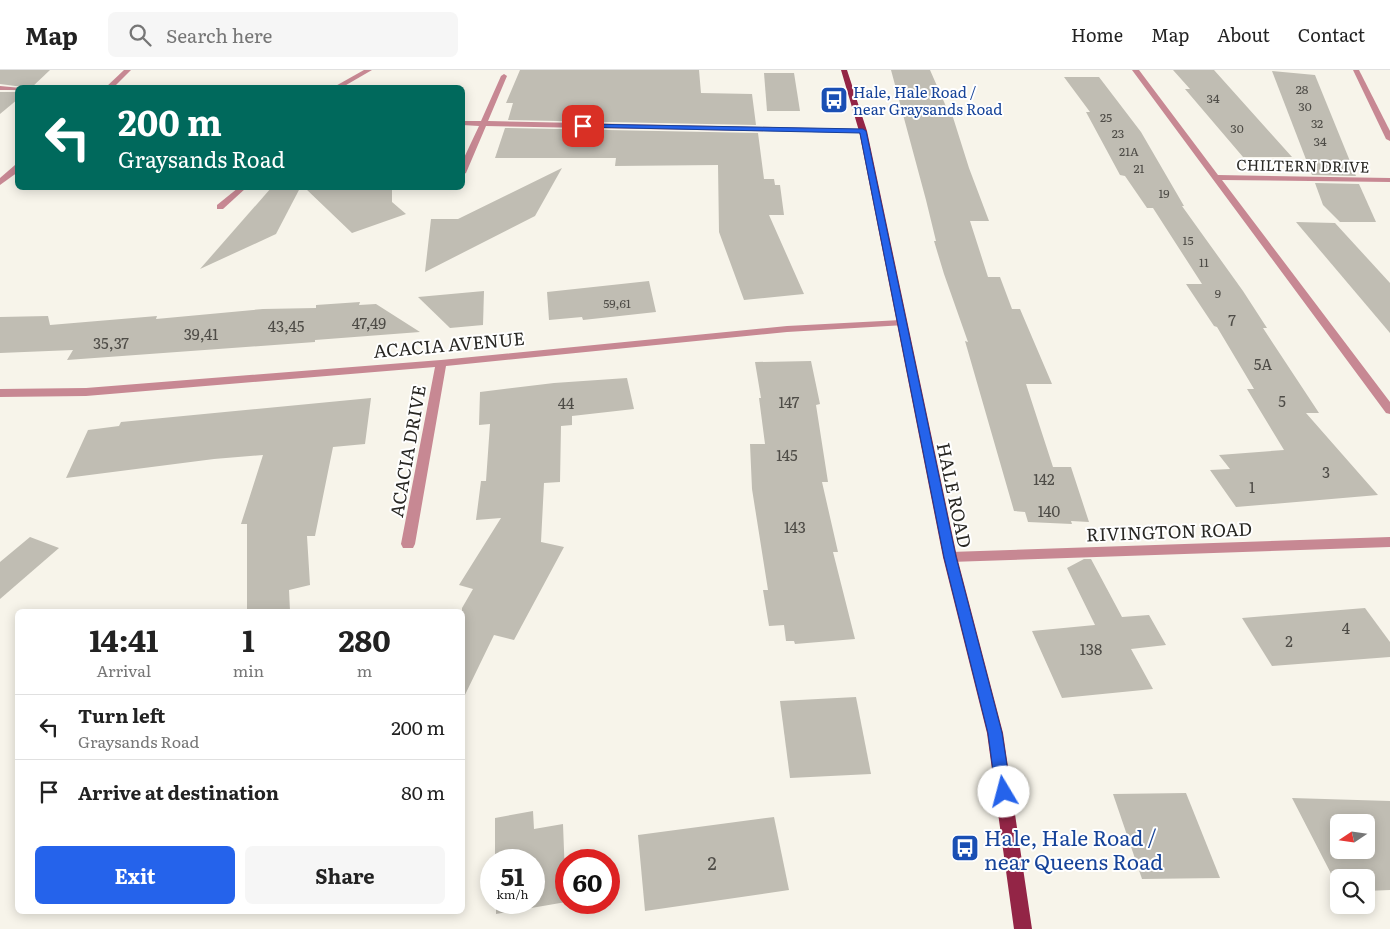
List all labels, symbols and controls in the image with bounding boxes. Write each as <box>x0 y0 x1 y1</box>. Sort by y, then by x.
search box <box>108 12 458 57</box>
text: Map <box>25 17 78 52</box>
icon: search <box>126 21 154 49</box>
text: Search here <box>166 21 272 49</box>
text: Home <box>1071 21 1123 48</box>
text: Map <box>1151 21 1189 48</box>
text: About <box>1217 21 1270 48</box>
text: Contact <box>1298 21 1365 48</box>
place label: Hale, Hale Road / near Graysands Road <box>853 80 1002 120</box>
house number: 28 <box>1296 80 1309 98</box>
bus stop icon: Hale, Hale Road / near Graysands Road <box>819 85 849 115</box>
house number: 34 <box>1206 89 1220 107</box>
text: 200 m <box>118 95 222 147</box>
house number: 30 <box>1298 97 1312 115</box>
icon: left <box>35 105 100 170</box>
pin <box>562 105 604 147</box>
house number: 25 <box>1100 108 1112 126</box>
icon: arrive <box>569 112 597 140</box>
house number: 32 <box>1311 114 1323 132</box>
house number: 30 <box>1230 119 1244 137</box>
house number: 23 <box>1112 124 1124 142</box>
house number: 34 <box>1313 132 1327 150</box>
text: Graysands Road <box>118 142 285 175</box>
house number: 21A <box>1119 142 1139 160</box>
street label: CHILTERN DRIVE <box>1236 152 1370 178</box>
house number: 21 <box>1134 159 1145 177</box>
house number: 19 <box>1158 184 1170 202</box>
house number: 15 <box>1183 231 1193 249</box>
house number: 11 <box>1199 253 1209 271</box>
house number: 9 <box>1215 284 1221 302</box>
house number: 59,61 <box>603 294 631 312</box>
house number: 7 <box>1228 308 1236 331</box>
house number: 47,49 <box>352 311 386 334</box>
house number: 43,45 <box>268 314 305 337</box>
house number: 39,41 <box>184 322 218 345</box>
street label: ACACIA AVENUE <box>372 324 526 364</box>
house number: 35,37 <box>93 331 129 354</box>
house number: 5A <box>1254 352 1272 375</box>
street label: ACACIA DRIVE <box>382 383 432 519</box>
house number: 5 <box>1278 389 1286 412</box>
house number: 147 <box>779 390 800 413</box>
house number: 44 <box>558 391 574 414</box>
street label: HALE ROAD <box>931 440 979 550</box>
house number: 145 <box>776 443 798 466</box>
house number: 3 <box>1322 460 1330 483</box>
house number: 142 <box>1033 467 1055 490</box>
house number: 1 <box>1249 475 1255 498</box>
house number: 140 <box>1038 499 1061 522</box>
house number: 143 <box>784 515 806 538</box>
street label: RIVINGTON ROAD <box>1085 515 1253 547</box>
house number: 4 <box>1342 616 1350 639</box>
text: 14:41 <box>89 617 159 661</box>
text: 1 <box>242 617 255 661</box>
text: 280 <box>338 617 391 661</box>
house number: 2 <box>1285 629 1293 652</box>
house number: 138 <box>1080 637 1102 660</box>
text: Arrival <box>97 658 151 682</box>
text: min <box>233 658 264 682</box>
text: m <box>357 658 372 682</box>
text: Turn left <box>78 701 165 729</box>
icon: left <box>35 713 63 741</box>
text: 200 m <box>391 713 445 741</box>
text: Graysands Road <box>78 729 199 753</box>
position arrow <box>977 765 1029 817</box>
icon: arrive <box>35 778 63 806</box>
text: Arrive at destination <box>78 778 279 806</box>
text: 80 m <box>401 778 445 806</box>
north arrow <box>1330 814 1375 859</box>
map controls <box>1330 814 1375 914</box>
place label: Hale, Hale Road / near Queens Road <box>984 821 1163 876</box>
bus stop icon: Hale, Hale Road / near Queens Road <box>950 833 980 863</box>
button: Exit <box>35 846 235 904</box>
button: Share <box>245 846 445 904</box>
speed limit sign: 60 <box>555 849 620 914</box>
house number: 2 <box>707 849 717 876</box>
text: 51 <box>501 857 524 894</box>
button: search <box>1330 869 1375 914</box>
text: km/h <box>497 885 528 903</box>

